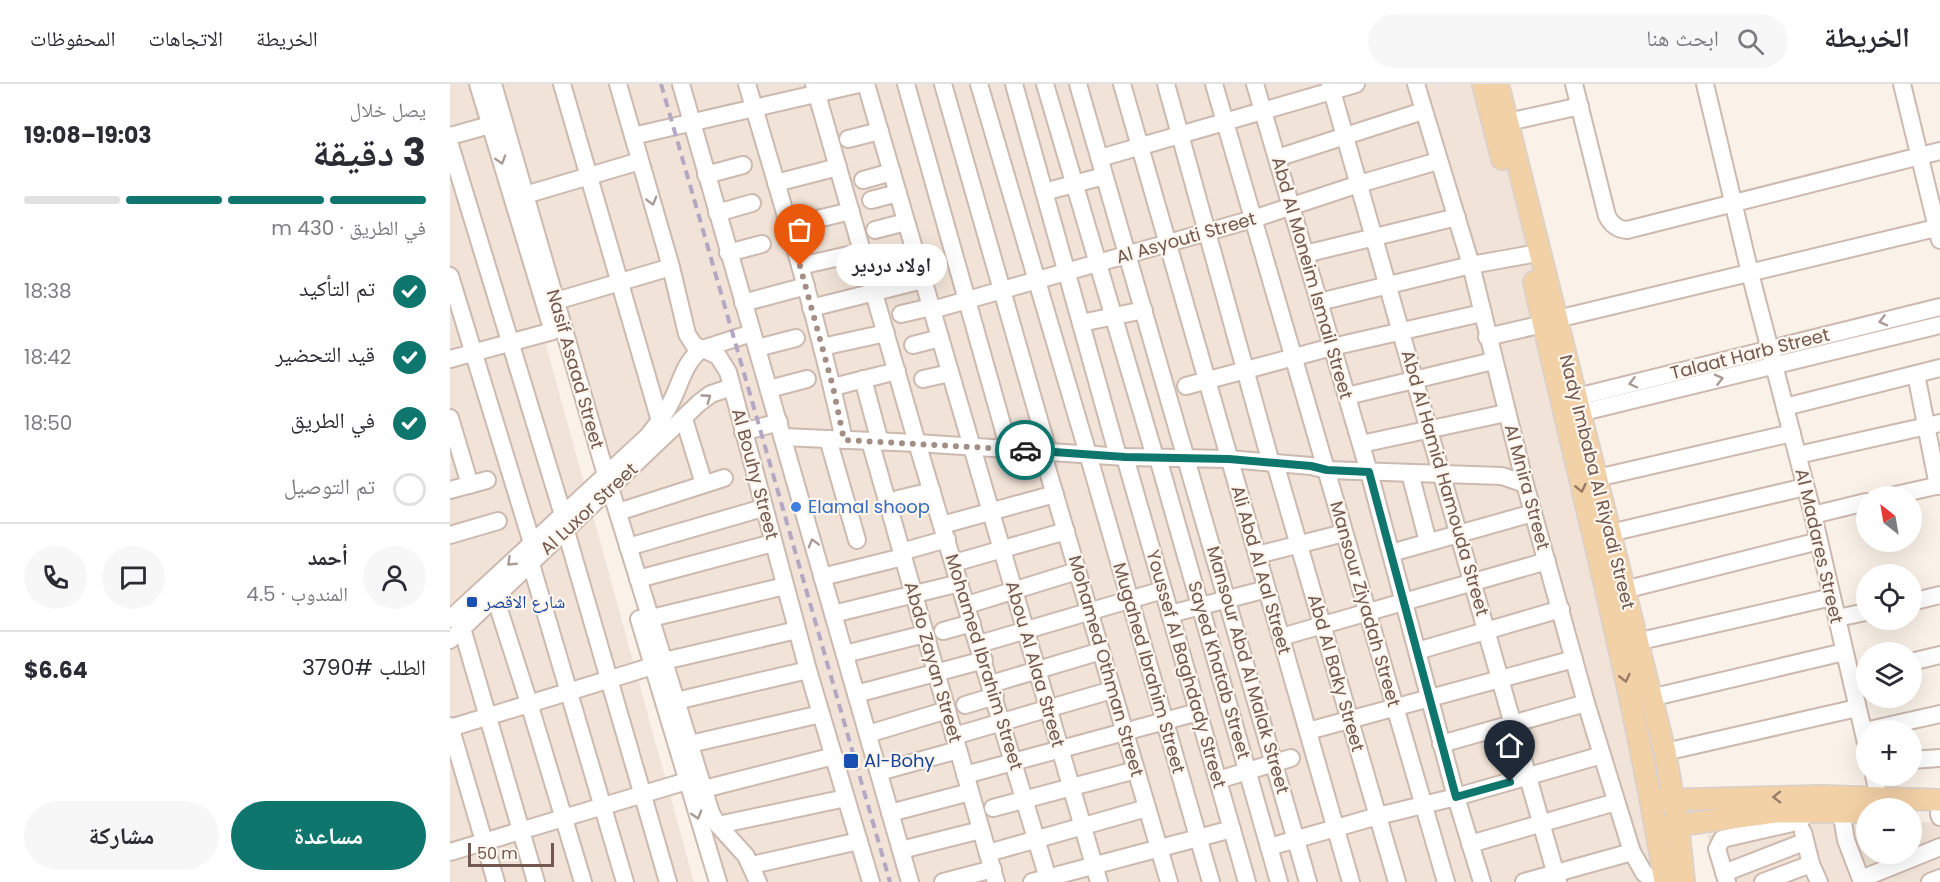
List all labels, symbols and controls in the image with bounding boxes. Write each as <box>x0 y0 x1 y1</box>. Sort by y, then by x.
search box <box>1368 14 1788 68</box>
text: الخريطة <box>1824 18 1910 57</box>
text: ابحث هنا <box>1646 23 1719 54</box>
text: المحفوظات <box>30 24 115 53</box>
text: الاتجاهات <box>148 24 223 53</box>
text: الخريطة <box>256 24 318 53</box>
icon: search <box>1734 25 1767 58</box>
text: يصل خلال <box>350 96 426 124</box>
text: 19:03–19:08 <box>24 120 152 151</box>
text: 3 دقيقة <box>312 125 426 180</box>
one-way arrow <box>494 154 506 165</box>
street label: Abd Al Moneim Ismail Street <box>1266 154 1359 402</box>
one-way arrow <box>645 195 657 206</box>
pin <box>774 204 825 266</box>
street label: Al Asyouti Street <box>1113 206 1259 269</box>
icon: bag <box>783 213 816 246</box>
text: في الطريق · 430 m <box>271 214 426 242</box>
callout: اولاد دردير <box>836 245 947 287</box>
text: اولاد دردير <box>852 251 931 279</box>
text: تم التأكيد <box>299 273 375 304</box>
icon: check <box>393 275 426 308</box>
text: 18:38 <box>24 277 72 305</box>
street label: Nasif Asaad Street <box>541 286 610 452</box>
one-way arrow <box>1878 313 1888 326</box>
street label: Talaat Harb Street <box>1668 322 1832 385</box>
text: قيد التحضير <box>275 339 375 370</box>
icon: check <box>393 341 426 374</box>
text: 18:42 <box>24 343 71 371</box>
street label: Abd Al Hamid Hamouda Street <box>1396 347 1495 619</box>
street label: Nady Imbaba Al Riyadi Street <box>1554 352 1641 612</box>
one-way arrow <box>1714 374 1724 387</box>
one-way arrow <box>1628 375 1638 388</box>
one-way arrow <box>700 394 711 405</box>
text: في الطريق <box>290 405 375 436</box>
street label: Al Bouhy Street <box>726 406 785 542</box>
icon: check <box>393 407 426 440</box>
text: 18:50 <box>24 409 72 437</box>
courier <box>995 420 1055 480</box>
street label: Al Mnira Street <box>1499 421 1556 553</box>
icon: car <box>1009 434 1042 467</box>
street label: Al Luxor Street <box>534 457 643 560</box>
street label: Al Madares Street <box>1790 466 1849 626</box>
text: تم التوصيل <box>284 471 375 502</box>
street label: Ali Abd Al Aal Street <box>1225 482 1298 657</box>
one-way arrow <box>1573 482 1586 492</box>
north arrow <box>1856 486 1922 552</box>
map controls <box>1856 486 1922 864</box>
place label: Elamal shoop <box>808 494 930 519</box>
street label: Mansour Ziyadah Street <box>1324 498 1407 710</box>
marker: Elamal shoop <box>789 500 803 514</box>
one-way arrow <box>808 538 820 549</box>
text: أحمد <box>308 542 348 573</box>
street label: Mansour Abd Al Malak Street <box>1201 543 1296 797</box>
button: phone <box>24 546 87 609</box>
button: chat <box>102 546 165 609</box>
button: person <box>363 546 426 609</box>
street label: Youssef Al Baghdady Street <box>1140 547 1232 791</box>
street label: Mohamed Ibrahim Street <box>940 551 1029 773</box>
street label: Mohamed Othman Street <box>1063 552 1150 780</box>
one-way arrow <box>508 555 518 566</box>
street label: Mugahed Ibrahim Street <box>1107 559 1192 776</box>
button: locate <box>1856 564 1922 630</box>
street label: Abou Al Alaa Street <box>1000 578 1071 750</box>
street label: Sayed Khatab Street <box>1182 578 1257 762</box>
street label: Abdo Zayan Street <box>899 579 968 745</box>
text: المندوب · 4.5 <box>246 580 348 608</box>
place label: شارع الاقصر <box>483 589 565 614</box>
street label: Abd Al Baky Street <box>1302 591 1371 755</box>
marker: شارع الاقصر <box>465 595 479 609</box>
button: layers <box>1856 642 1922 708</box>
text: الطلب #3790 <box>302 652 426 683</box>
text: $6.64 <box>24 655 88 686</box>
one-way arrow <box>1618 672 1631 682</box>
pin <box>1484 720 1535 782</box>
button: + <box>1856 720 1922 786</box>
icon: home <box>1493 729 1526 762</box>
place label: Al-Bohy <box>864 748 935 773</box>
marker: Al-Bohy <box>842 752 860 770</box>
one-way arrow <box>1772 790 1781 803</box>
button: − <box>1856 798 1922 864</box>
button: مشاركة <box>24 801 219 870</box>
button: مساعدة <box>231 801 426 870</box>
one-way arrow <box>690 809 702 820</box>
scale bar <box>468 840 554 868</box>
text: 50 m <box>477 842 518 865</box>

